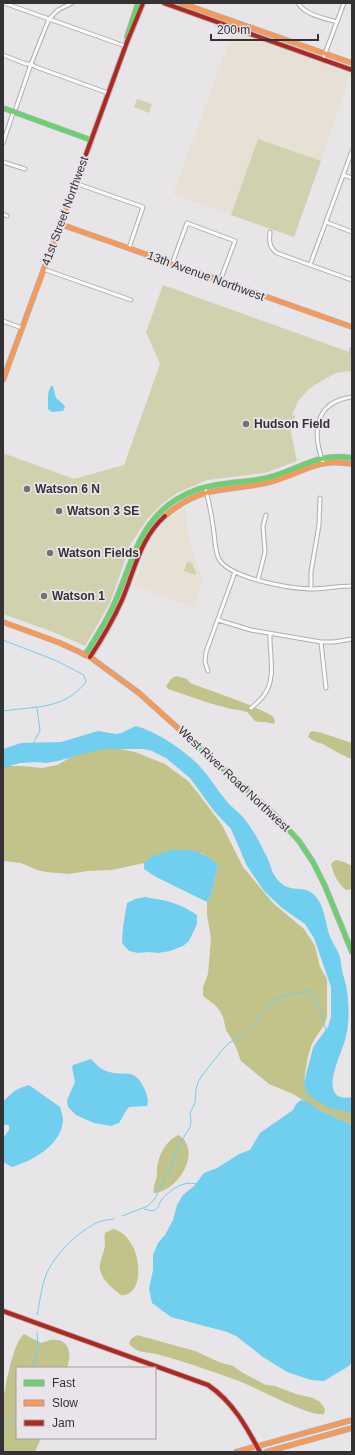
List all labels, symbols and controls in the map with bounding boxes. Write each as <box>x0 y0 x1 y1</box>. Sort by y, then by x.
scale bar <box>211 16 318 42</box>
text: 200 m <box>217 23 250 37</box>
street label: 41st Street Northwest <box>39 154 92 268</box>
street label: 13th Avenue Northwest <box>145 248 267 304</box>
place label: Hudson Field <box>254 417 330 431</box>
marker: Hudson Field <box>241 419 251 429</box>
place label: Watson 6 N <box>35 482 100 496</box>
marker: Watson 6 N <box>22 484 32 494</box>
place label: Watson 3 SE <box>67 504 139 518</box>
marker: Watson 3 SE <box>54 506 64 516</box>
place label: Watson Fields <box>58 546 139 560</box>
marker: Watson Fields <box>45 548 55 558</box>
place label: Watson 1 <box>52 589 105 603</box>
marker: Watson 1 <box>39 591 49 601</box>
street label: West River Road Northwest <box>175 723 293 835</box>
legend <box>16 1367 156 1439</box>
text: Fast <box>52 1376 76 1390</box>
text: Slow <box>52 1396 78 1410</box>
text: Jam <box>52 1416 75 1430</box>

